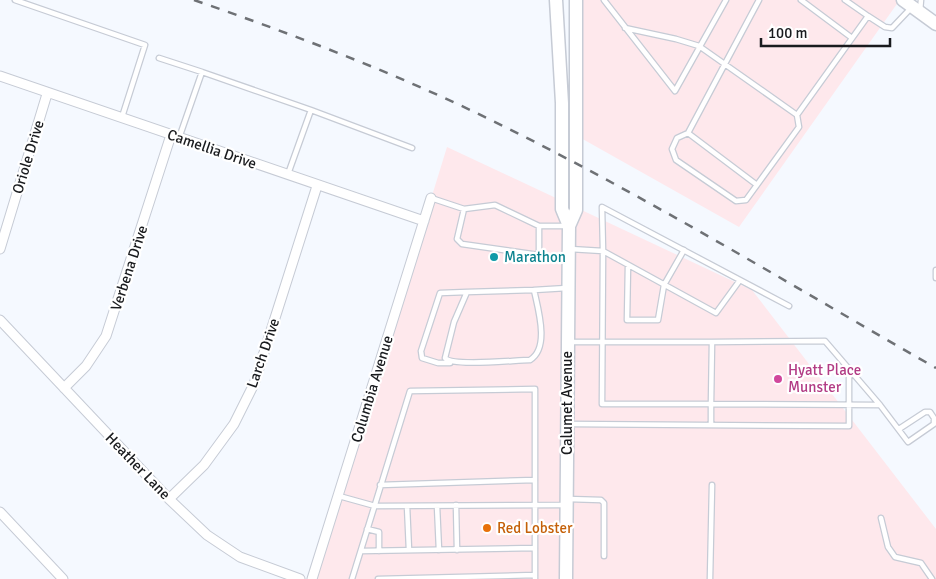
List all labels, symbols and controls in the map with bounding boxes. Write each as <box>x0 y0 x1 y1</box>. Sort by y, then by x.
scale bar <box>761 15 890 47</box>
text: 100 m <box>768 24 808 42</box>
street label: Oriole Drive <box>8 118 48 196</box>
street label: Camellia Drive <box>165 125 259 173</box>
street label: Verbena Drive <box>107 223 151 313</box>
place label: Marathon <box>504 248 566 266</box>
marker: Marathon <box>488 251 500 263</box>
street label: Larch Drive <box>243 316 283 390</box>
street label: Columbia Avenue <box>347 333 397 445</box>
street label: Calumet Avenue <box>558 351 576 455</box>
place label: Hyatt Place Munster <box>788 361 861 396</box>
marker: Hyatt Place Munster <box>772 373 784 385</box>
street label: Heather Lane <box>102 429 174 503</box>
place label: Red Lobster <box>497 519 573 537</box>
marker: Red Lobster <box>481 522 493 534</box>

